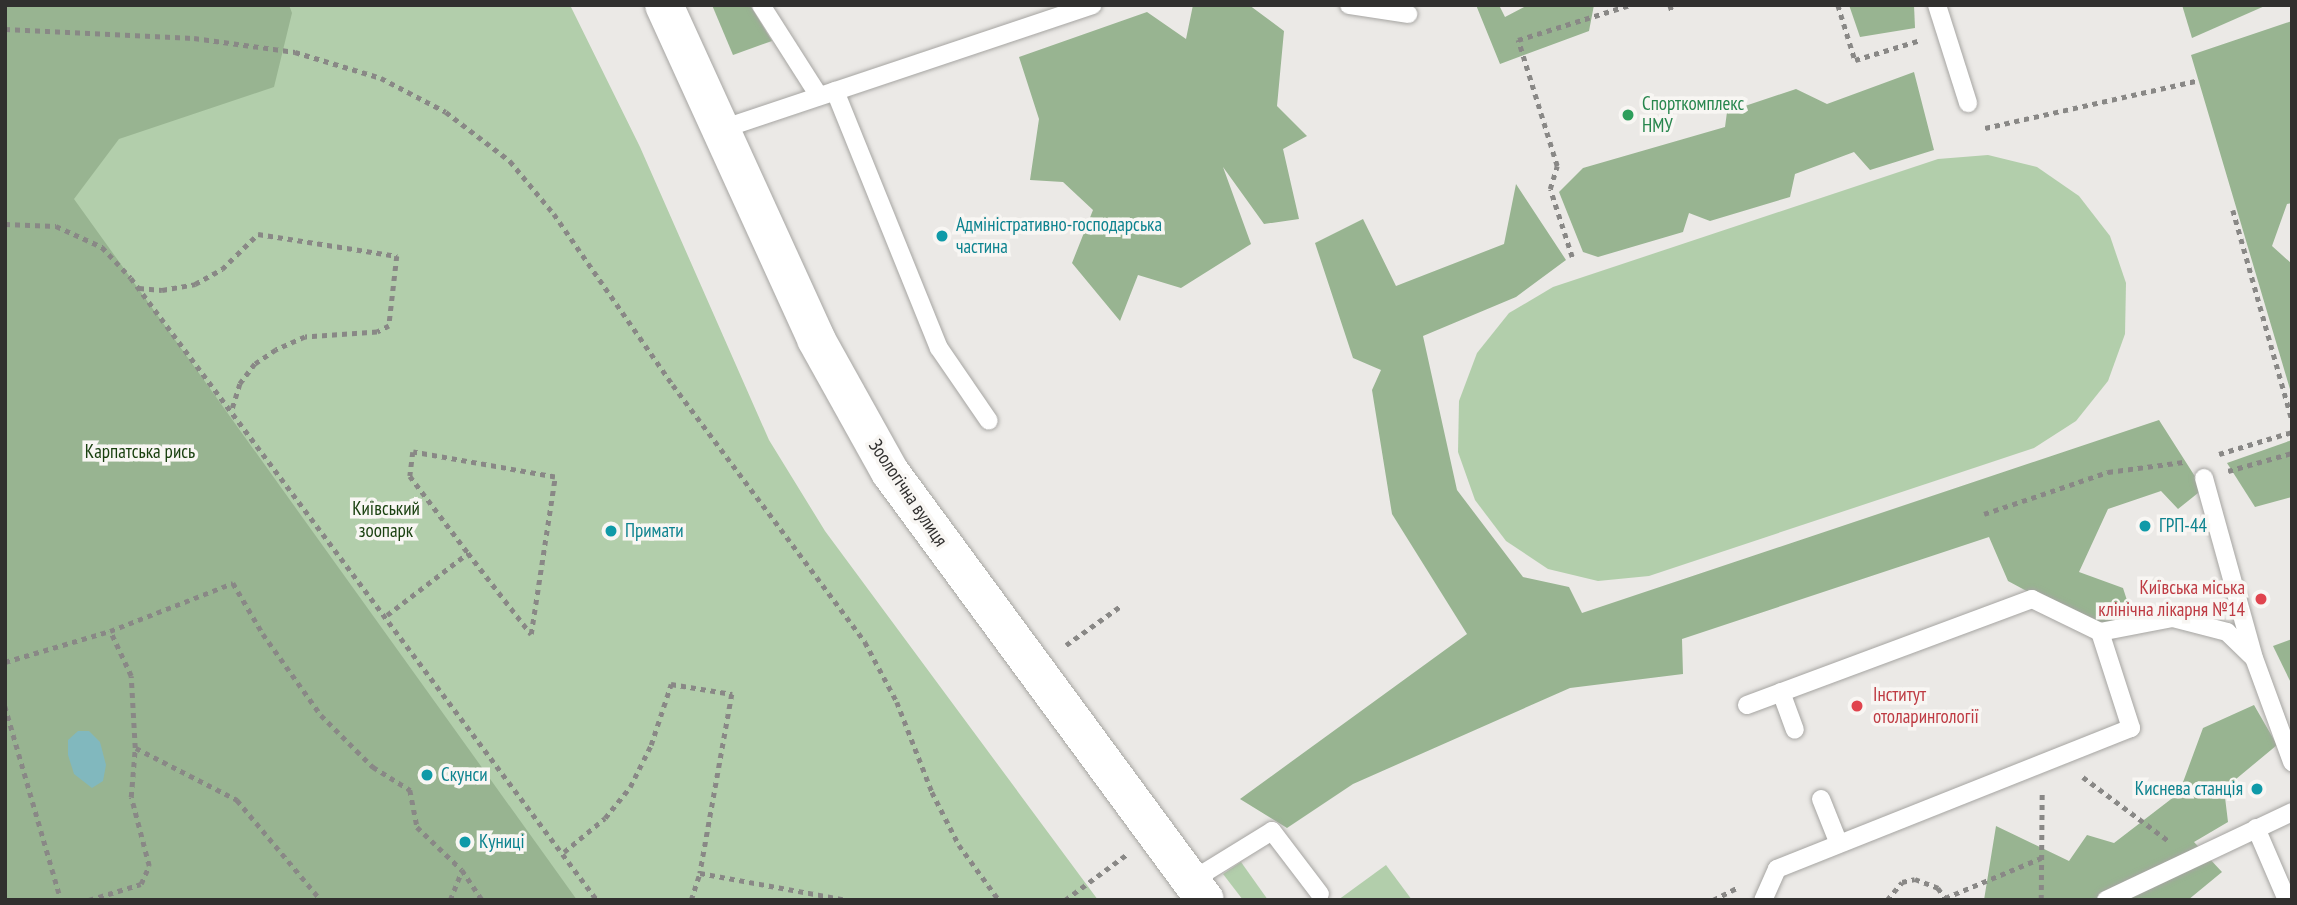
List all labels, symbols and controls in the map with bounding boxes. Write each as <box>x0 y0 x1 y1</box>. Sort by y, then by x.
place label: Спорткомплекс НМУ <box>1642 93 1744 137</box>
marker: Спорткомплекс НМУ <box>1620 107 1636 123</box>
place label: Адміністративно-господарська частина <box>956 214 1162 258</box>
marker: Адміністративно-господарська частина <box>934 228 950 244</box>
street label: Зоологічна вулиця <box>864 435 952 551</box>
park label: Карпатська рись <box>85 441 195 463</box>
park label: Київський зоопарк <box>352 498 420 542</box>
place label: ГРП-44 <box>2159 515 2207 537</box>
marker: ГРП-44 <box>2137 518 2153 534</box>
place label: Примати <box>625 520 684 542</box>
marker: Примати <box>603 523 619 539</box>
place label: Київська міська клінічна лікарня №14 <box>2098 577 2245 621</box>
marker: Київська міська клінічна лікарня №14 <box>2251 589 2271 609</box>
place label: Інститут отоларингології <box>1873 684 1979 728</box>
marker: Інститут отоларингології <box>1847 696 1867 716</box>
place label: Скунси <box>441 764 488 786</box>
marker: Скунси <box>419 767 435 783</box>
place label: Киснева станція <box>2135 778 2243 800</box>
marker: Киснева станція <box>2249 781 2265 797</box>
place label: Куниці <box>479 831 525 853</box>
marker: Куниці <box>457 834 473 850</box>

